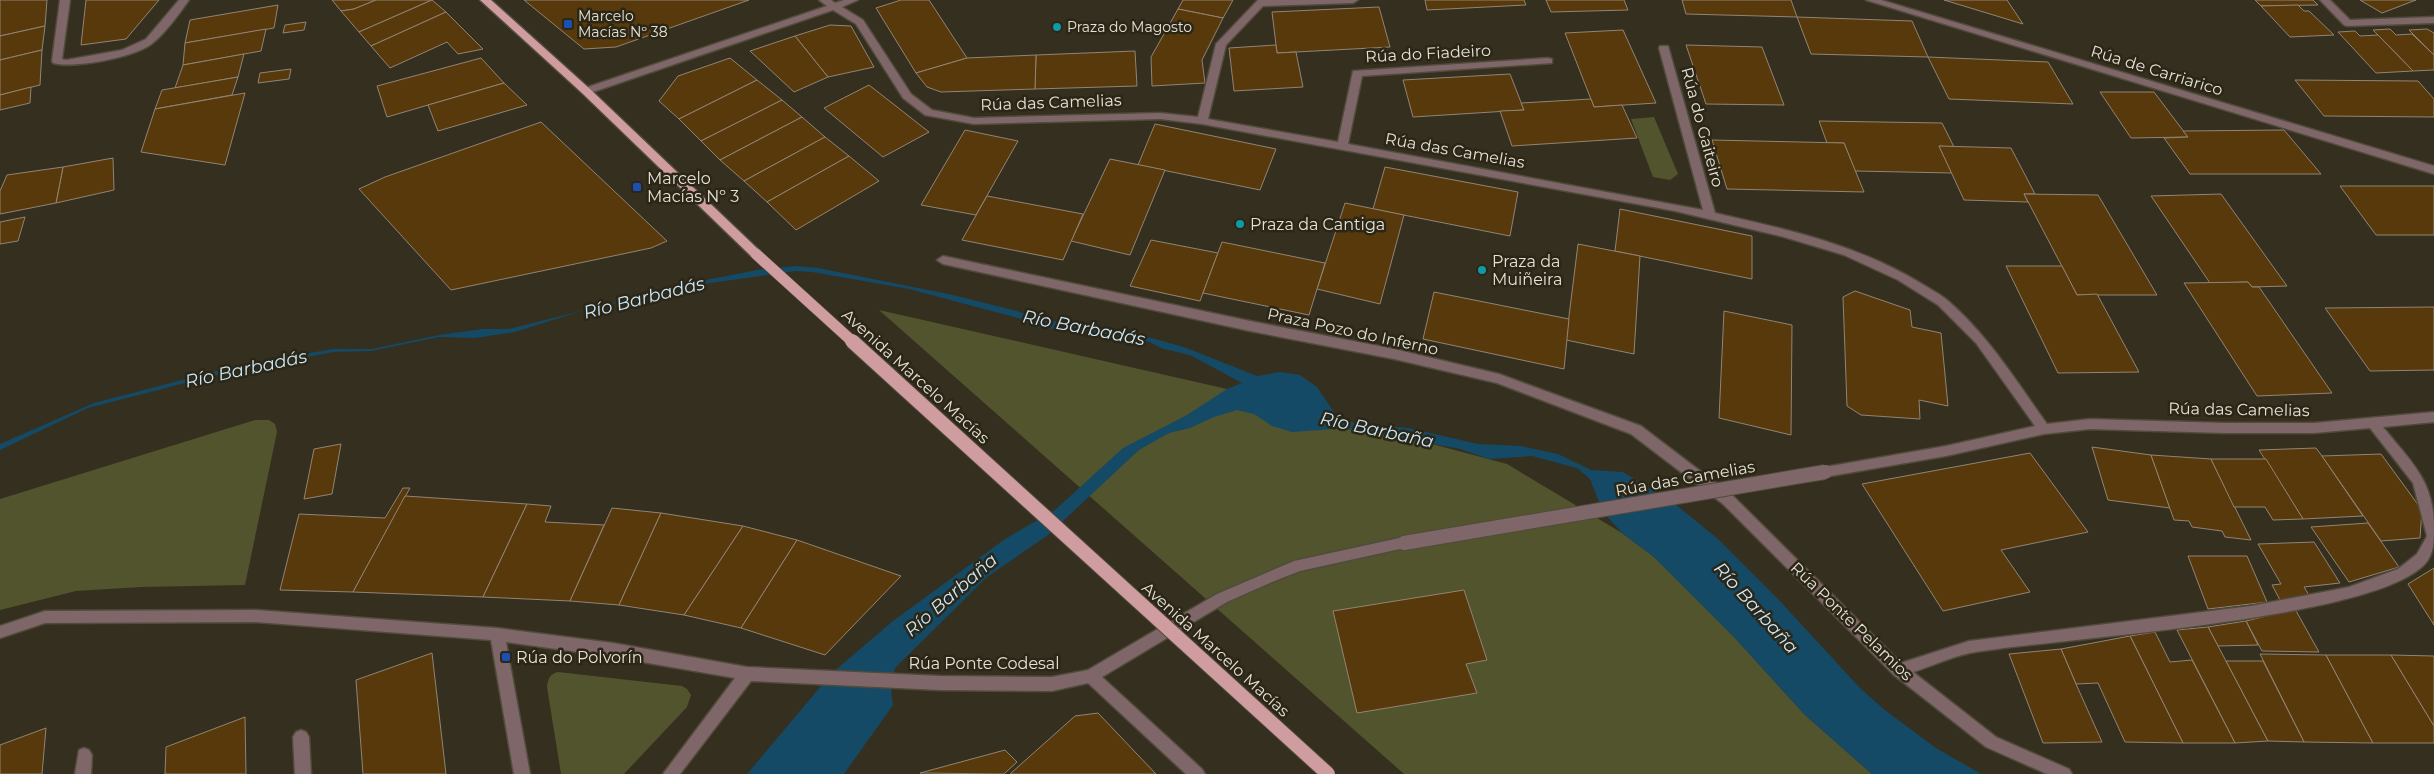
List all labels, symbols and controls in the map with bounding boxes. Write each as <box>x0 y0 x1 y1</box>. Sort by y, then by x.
place label: Marcelo Macías Nº 38 <box>578 7 668 41</box>
marker: Marcelo Macías Nº 38 <box>562 18 574 30</box>
place label: Praza do Magosto <box>1067 18 1192 36</box>
marker: Praza do Magosto <box>1051 21 1063 33</box>
street label: Rúa do Fiadeiro <box>1365 41 1491 66</box>
street label: Rúa de Carriarico <box>2089 41 2225 100</box>
street label: Rúa do Gaiteiro <box>1677 65 1728 189</box>
street label: Rúa das Camelias <box>980 91 1122 114</box>
street label: Rúa das Camelias <box>1384 129 1526 172</box>
place label: Marcelo Macías Nº 3 <box>647 169 739 206</box>
marker: Marcelo Macías Nº 3 <box>631 181 643 193</box>
place label: Praza da Cantiga <box>1250 215 1385 234</box>
marker: Praza da Cantiga <box>1234 218 1246 230</box>
place label: Praza da Muiñeira <box>1492 252 1562 289</box>
marker: Praza da Muiñeira <box>1476 264 1488 276</box>
water label: Río Barbadás <box>581 272 707 324</box>
street label: Praza Pozo do Inferno <box>1266 304 1440 359</box>
street label: Avenida Marcelo Macías <box>838 305 993 448</box>
water label: Río Barbadás <box>1021 305 1147 351</box>
water label: Río Barbadás <box>183 345 309 393</box>
street label: Rúa das Camelias <box>2168 399 2310 420</box>
water label: Río Barbaña <box>1318 407 1436 453</box>
street label: Rúa das Camelias <box>1614 457 1757 500</box>
water label: Río Barbaña <box>900 549 1002 641</box>
water label: Río Barbaña <box>1709 558 1803 658</box>
street label: Rúa Ponte Pelamios <box>1787 558 1917 685</box>
street label: Avenida Marcelo Macías <box>1138 578 1293 721</box>
place label: Rúa do Polvorín <box>516 648 643 667</box>
marker: Rúa do Polvorín <box>500 651 512 663</box>
street label: Rúa Ponte Codesal <box>908 654 1060 673</box>

